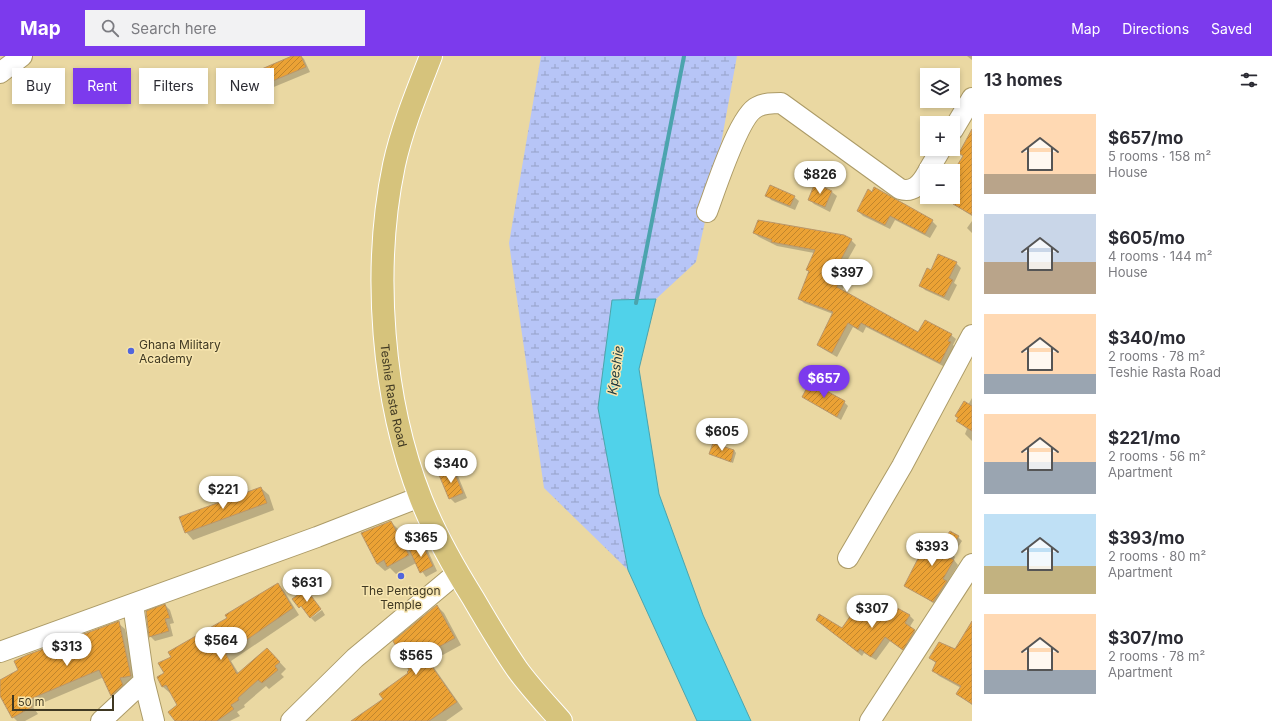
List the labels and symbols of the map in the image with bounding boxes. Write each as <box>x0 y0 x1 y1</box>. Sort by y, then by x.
pin: $826 <box>796 161 844 195</box>
pin: $397 <box>823 259 871 293</box>
place label: Ghana Military Academy <box>139 337 221 366</box>
street label: Teshie Rasta Road <box>378 343 411 448</box>
water label: Kpeshie <box>604 344 626 396</box>
marker: Ghana Military Academy <box>126 346 136 356</box>
pin: $657 <box>800 365 848 399</box>
pin: $605 <box>698 418 746 452</box>
pin: $340 <box>427 450 475 484</box>
pin: $221 <box>199 476 247 510</box>
pin: $365 <box>397 524 445 558</box>
pin: $393 <box>908 533 956 567</box>
pin: $631 <box>283 569 331 603</box>
marker: The Pentagon Temple <box>396 571 406 581</box>
place label: The Pentagon Temple <box>361 583 441 612</box>
pin: $307 <box>848 595 896 629</box>
pin: $564 <box>197 627 245 661</box>
pin: $313 <box>43 633 91 667</box>
pin: $565 <box>392 642 440 676</box>
scale bar <box>12 693 114 712</box>

